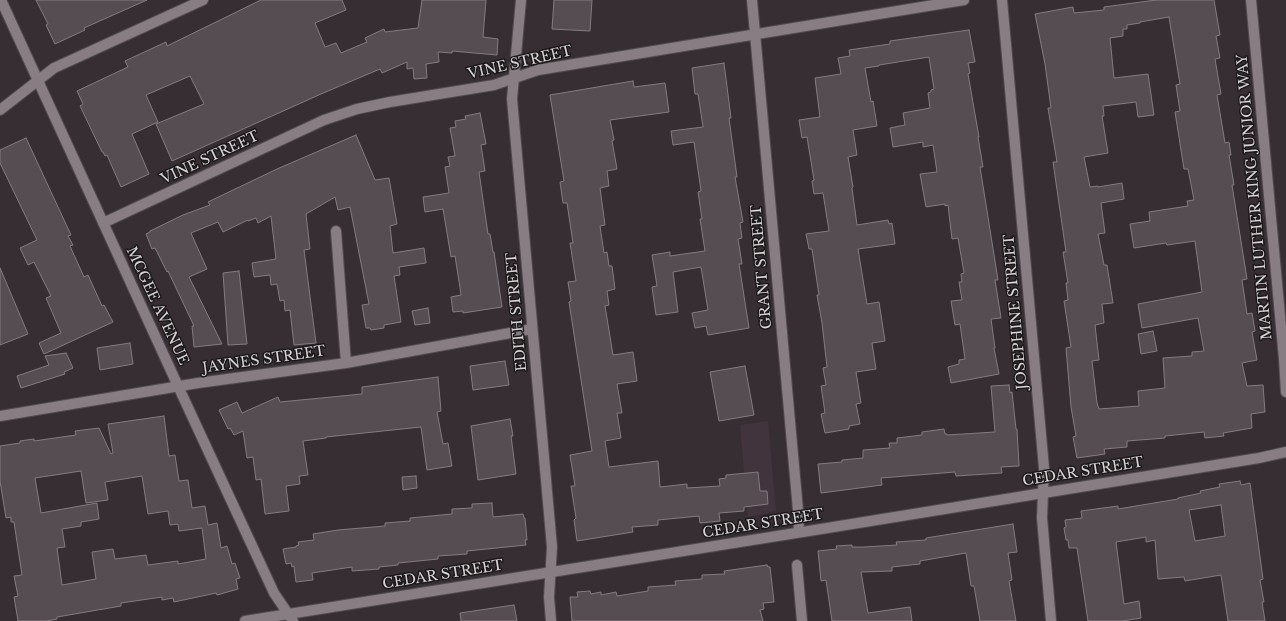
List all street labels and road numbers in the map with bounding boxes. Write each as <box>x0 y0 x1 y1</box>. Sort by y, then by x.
street label: VINE STREET <box>466 43 574 83</box>
street label: MARTIN LUTHER KING JUNIOR WAY <box>1234 53 1276 341</box>
street label: VINE STREET <box>158 128 262 188</box>
street label: GRANT STREET <box>748 204 776 330</box>
street label: JOSEPHINE STREET <box>1001 234 1031 390</box>
street label: MCGEE AVENUE <box>122 244 192 368</box>
street label: EDITH STREET <box>503 252 531 372</box>
street label: JAYNES STREET <box>201 343 327 377</box>
street label: CEDAR STREET <box>1021 454 1145 490</box>
street label: CEDAR STREET <box>701 506 825 542</box>
street label: CEDAR STREET <box>381 557 505 593</box>

